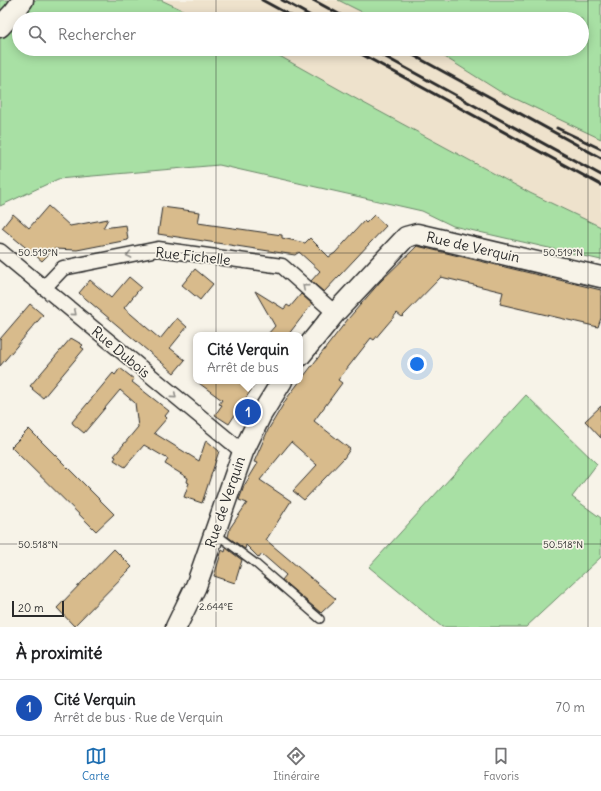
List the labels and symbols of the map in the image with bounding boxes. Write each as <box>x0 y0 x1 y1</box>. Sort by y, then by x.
street label: Rue de Verquin <box>425 228 521 266</box>
street label: Rue Fichelle <box>155 243 231 269</box>
text: 50.519°N <box>18 246 58 259</box>
text: 50.519°N <box>543 246 583 259</box>
one-way arrow <box>126 251 132 259</box>
one-way arrow <box>302 284 310 292</box>
one-way arrow <box>70 308 77 315</box>
street label: Rue Dubois <box>88 322 154 382</box>
your location <box>407 354 427 374</box>
one-way arrow <box>170 392 177 399</box>
pin: 1 <box>235 397 261 427</box>
street label: Rue de Verquin <box>201 454 249 550</box>
text: 50.518°N <box>18 538 58 551</box>
text: 50.518°N <box>543 538 583 551</box>
scale bar <box>12 599 64 618</box>
text: 2.644°E <box>199 600 233 613</box>

